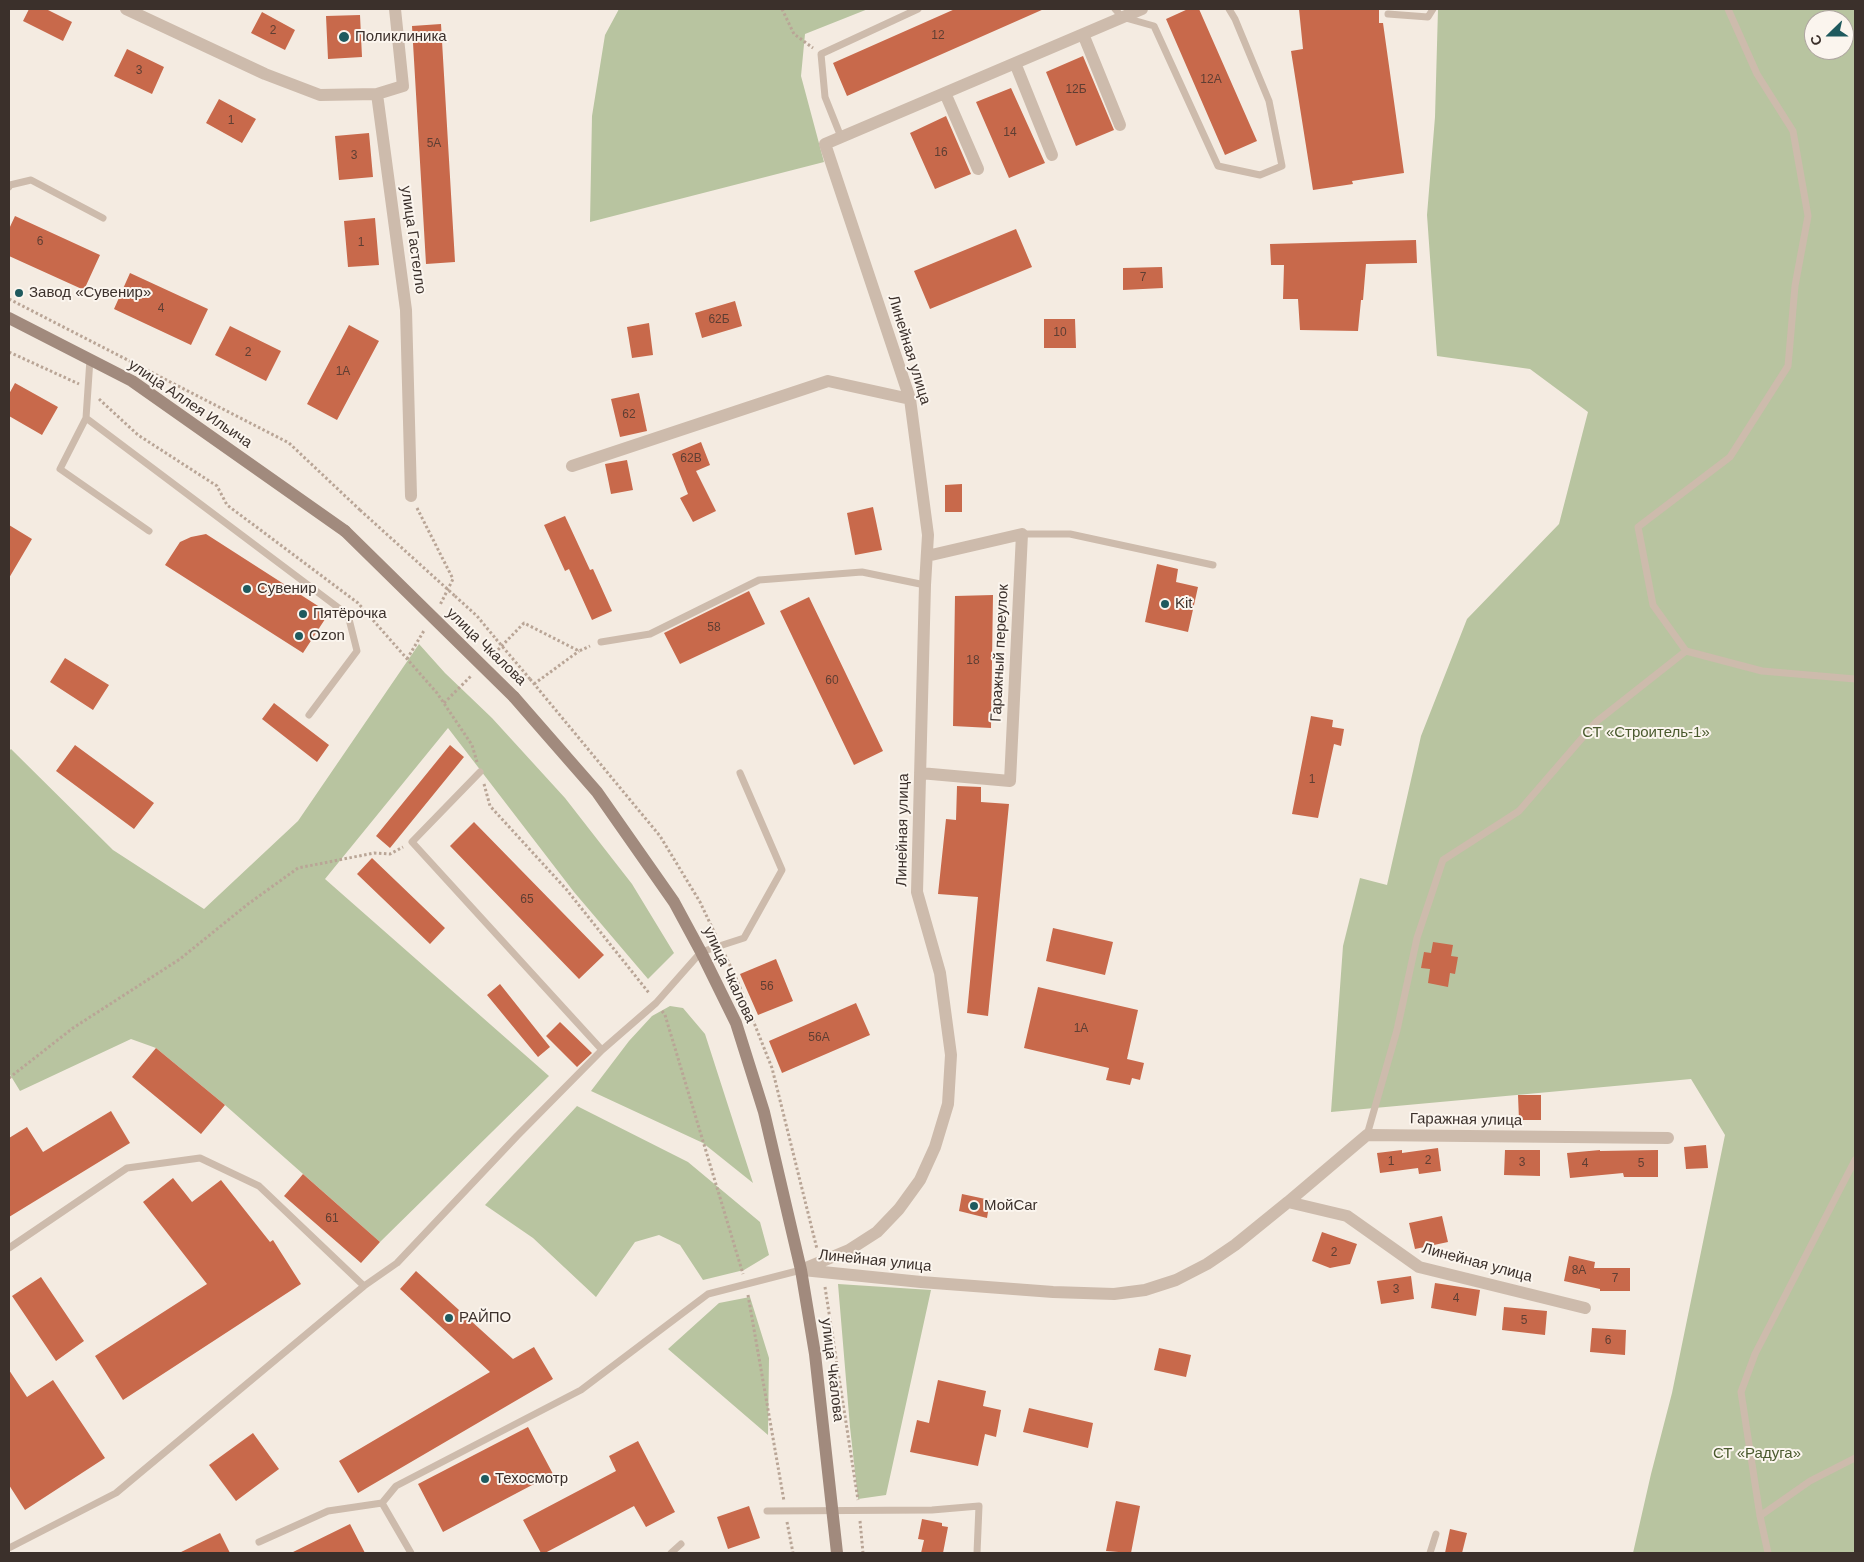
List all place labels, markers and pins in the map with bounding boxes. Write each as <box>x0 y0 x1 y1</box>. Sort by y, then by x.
place label: Поликлиника <box>355 28 447 46</box>
marker: Поликлиника <box>337 30 351 44</box>
place label: Завод «Сувенир» <box>29 284 151 302</box>
marker: Завод «Сувенир» <box>13 287 25 299</box>
place label: Сувенир <box>257 580 316 598</box>
marker: Сувенир <box>241 583 253 595</box>
place label: Kit <box>1175 595 1193 613</box>
marker: Kit <box>1159 598 1171 610</box>
place label: Пятёрочка <box>313 605 387 623</box>
marker: Пятёрочка <box>297 608 309 620</box>
place label: Ozon <box>309 627 345 645</box>
marker: Ozon <box>293 630 305 642</box>
place label: МойCar <box>984 1197 1038 1215</box>
marker: МойCar <box>968 1200 980 1212</box>
place label: РАЙПО <box>459 1309 511 1327</box>
marker: РАЙПО <box>443 1312 455 1324</box>
place label: Техосмотр <box>495 1470 568 1488</box>
marker: Техосмотр <box>479 1473 491 1485</box>

